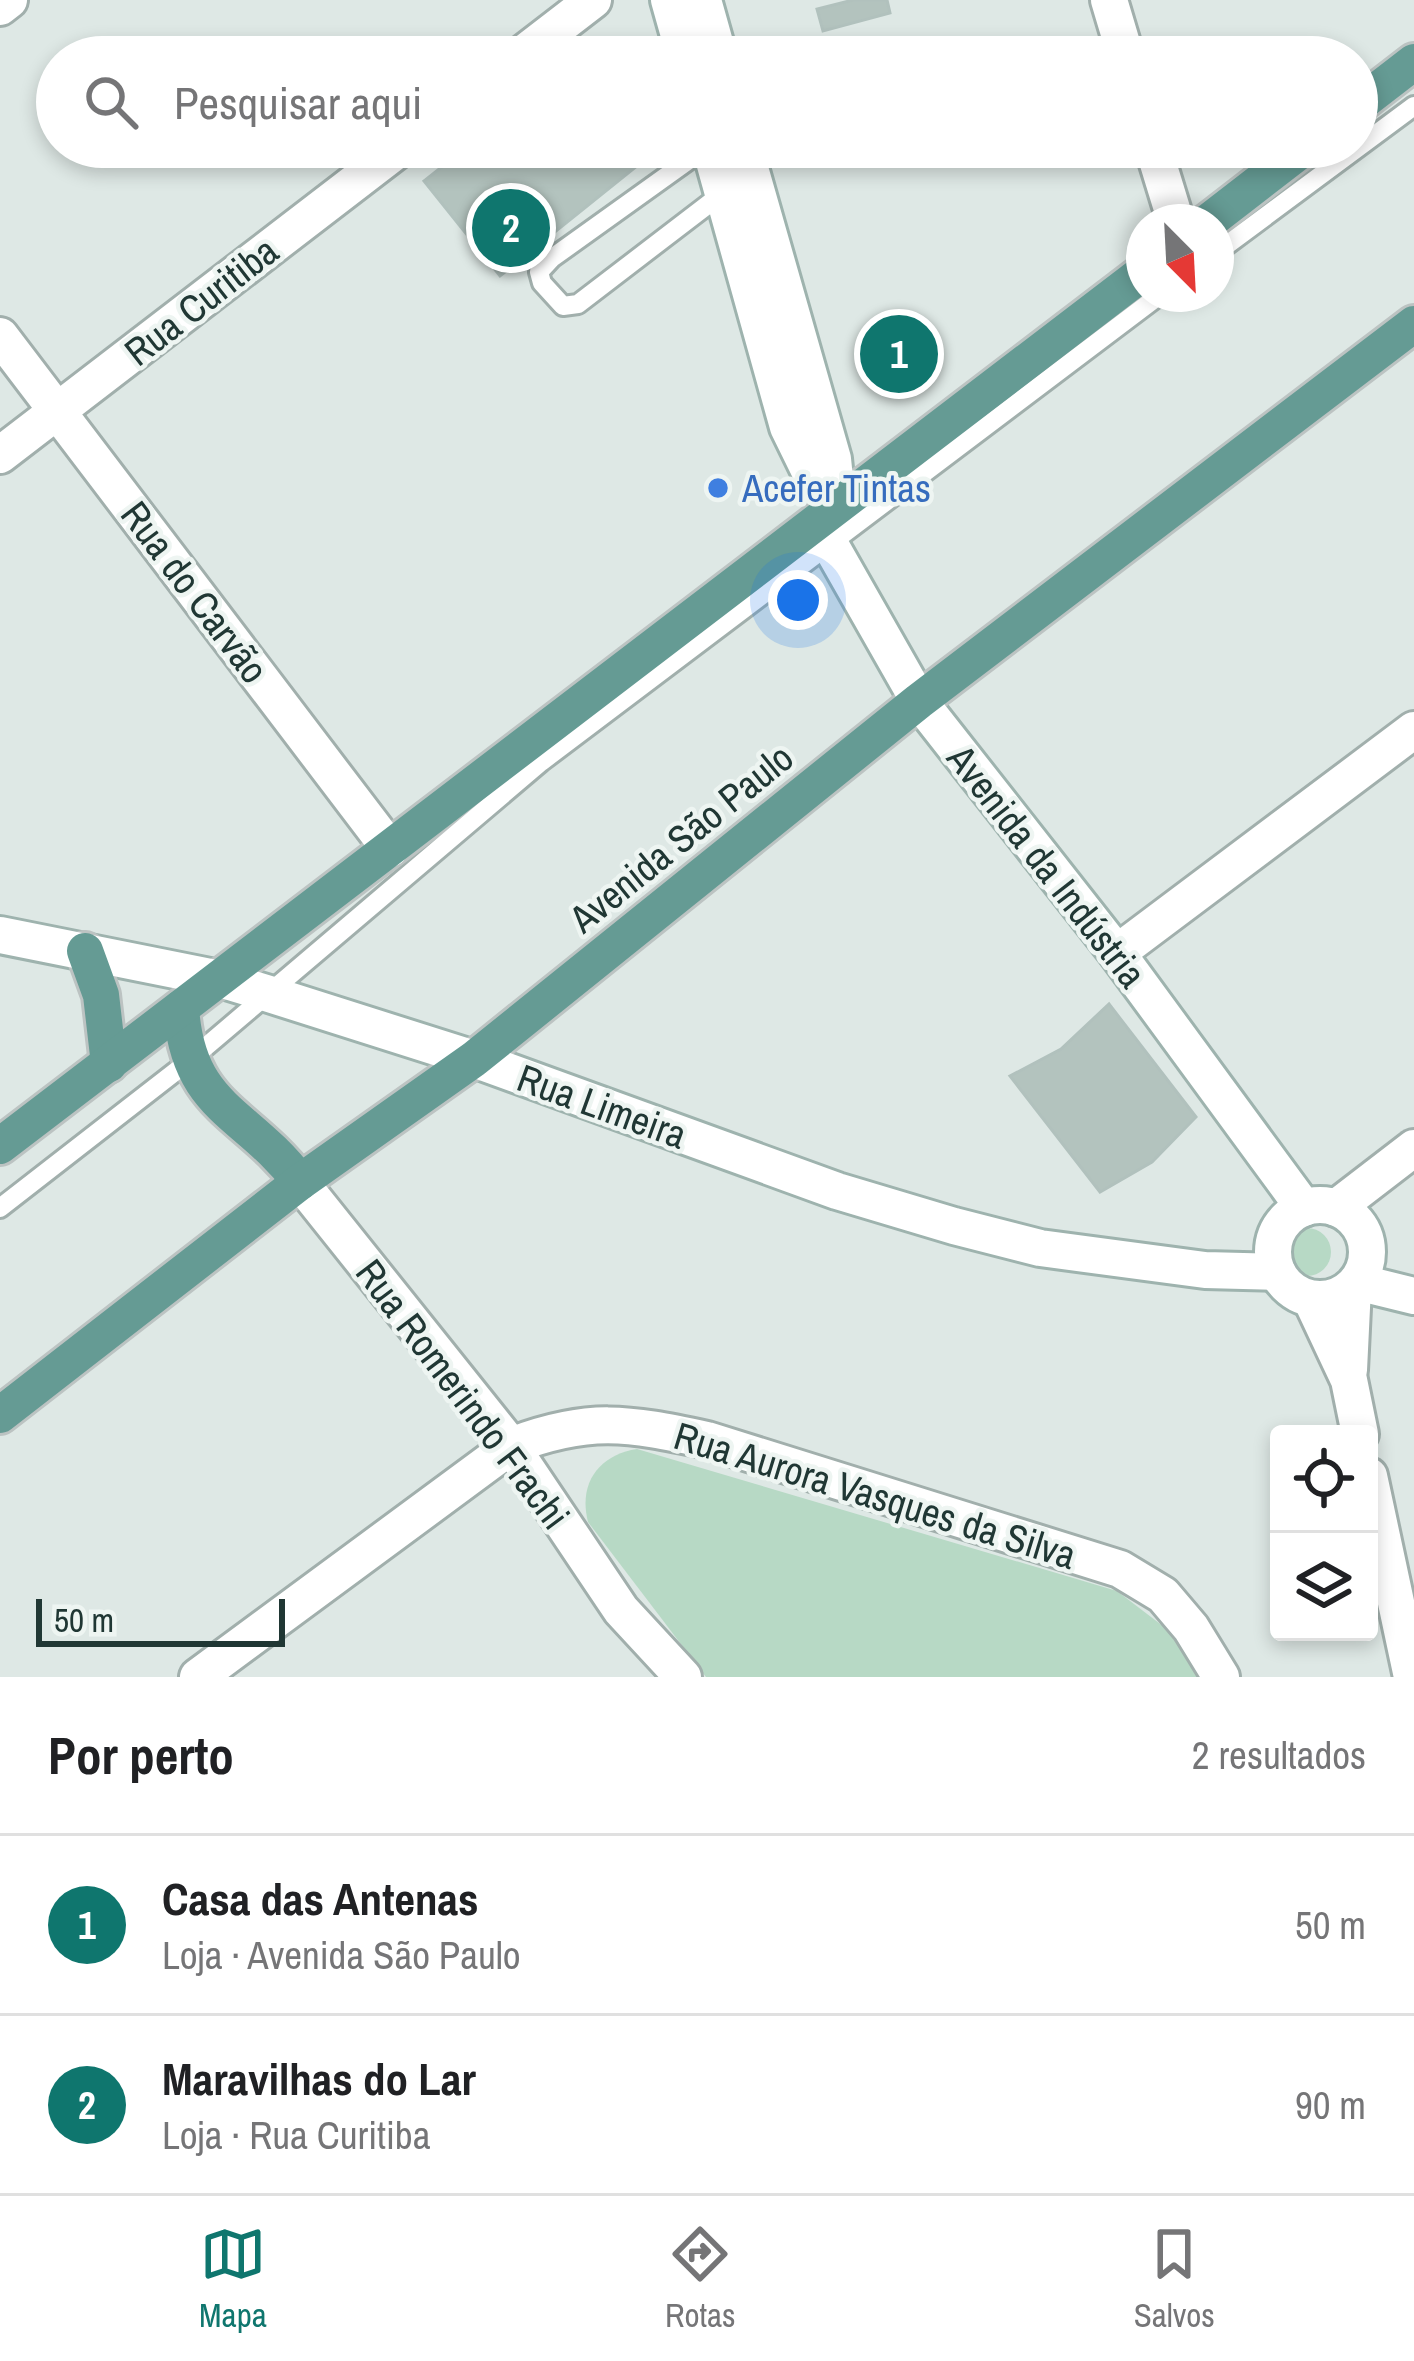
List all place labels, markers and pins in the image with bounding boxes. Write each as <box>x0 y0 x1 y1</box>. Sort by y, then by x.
pin: 2 <box>472 183 550 273</box>
pin: 1 <box>860 309 938 399</box>
place label: Acefer Tintas <box>741 462 931 514</box>
marker: Acefer Tintas <box>705 475 731 501</box>

